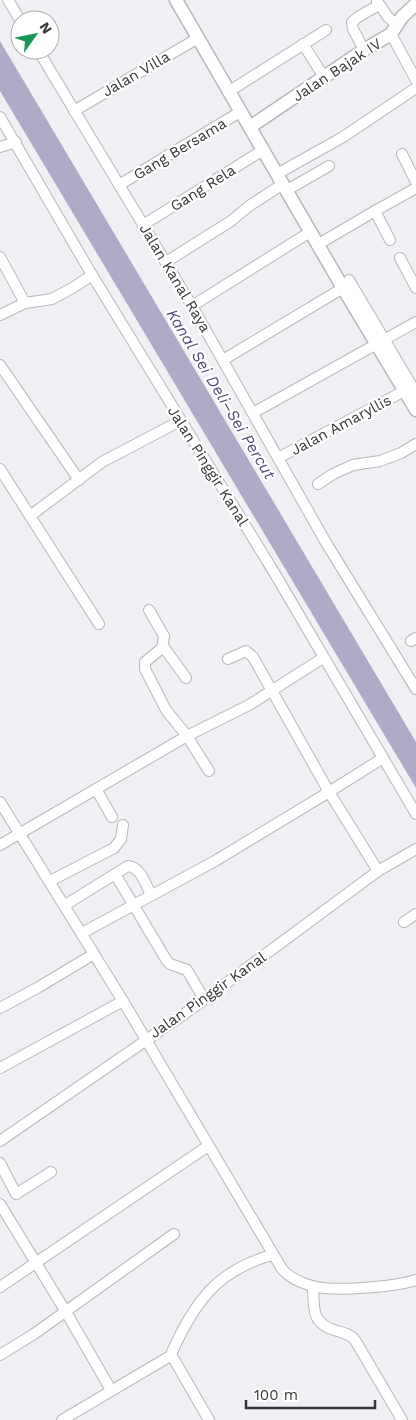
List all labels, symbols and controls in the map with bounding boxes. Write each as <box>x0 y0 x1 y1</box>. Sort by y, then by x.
north arrow <box>10 10 60 60</box>
text: N <box>36 19 55 37</box>
street label: Jalan Bajak IV <box>289 34 385 105</box>
street label: Jalan Villa <box>99 47 173 101</box>
street label: Gang Bersama <box>130 114 230 184</box>
street label: Gang Rela <box>167 161 239 215</box>
street label: Jalan Kanal Raya <box>136 221 215 336</box>
water label: Kanal Sei Deli–Sei Percut <box>163 305 280 483</box>
street label: Jalan Amaryllis <box>288 391 394 459</box>
street label: Jalan Pinggir Kanal <box>164 403 252 530</box>
street label: Jalan Pinggir Kanal <box>146 948 270 1042</box>
scale bar <box>246 1378 375 1410</box>
text: 100 m <box>254 1386 298 1404</box>

